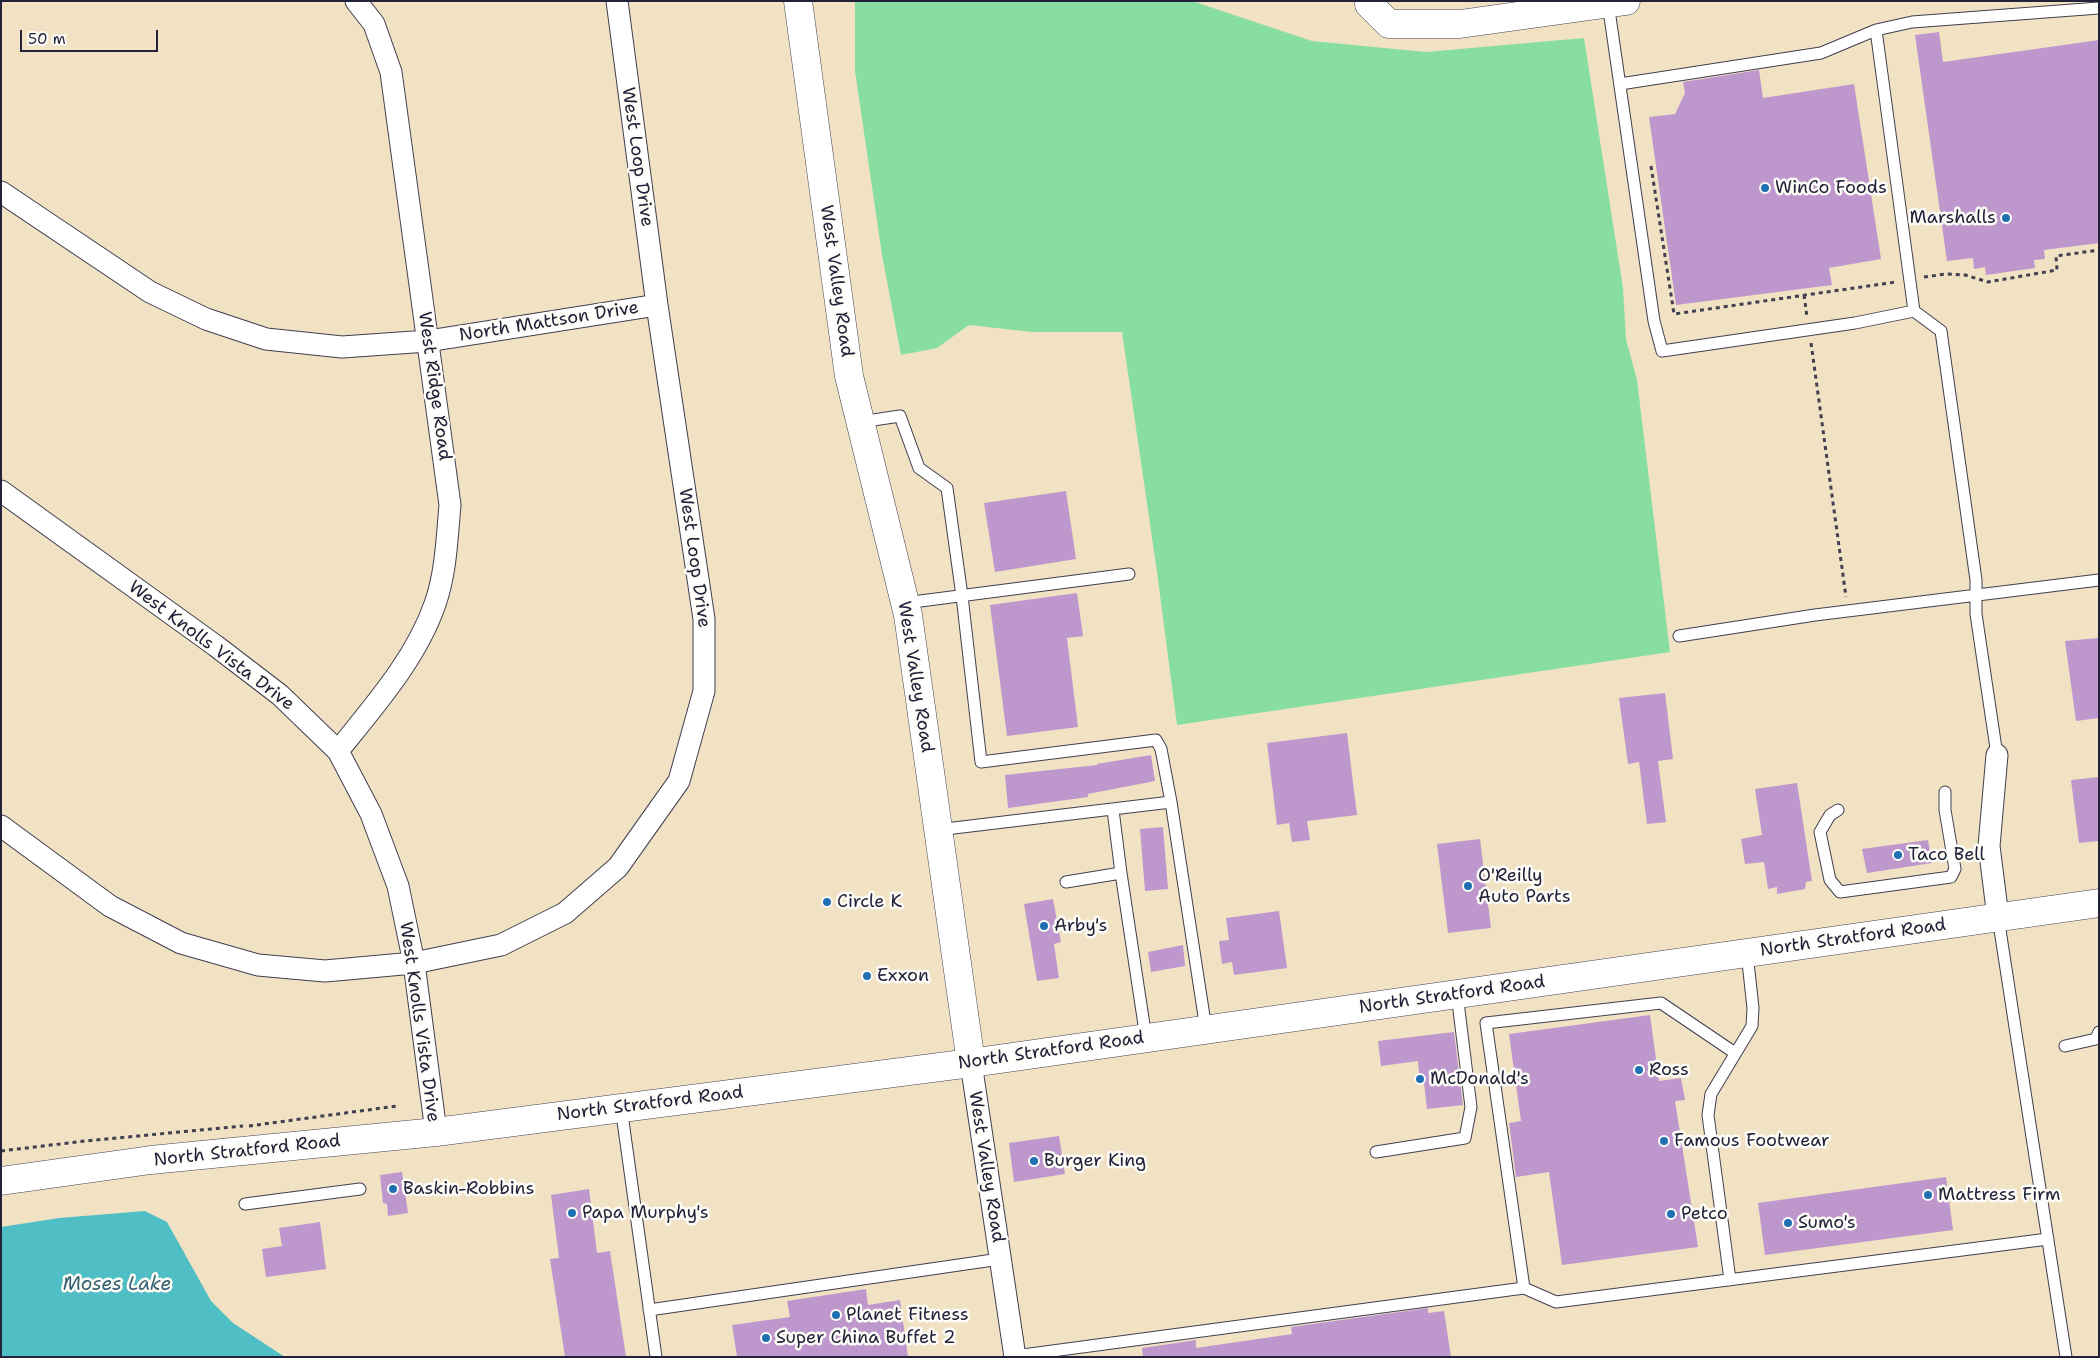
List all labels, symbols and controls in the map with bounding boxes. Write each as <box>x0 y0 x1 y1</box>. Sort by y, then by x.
scale bar <box>22 20 160 52</box>
text: 50 m <box>28 29 66 49</box>
street label: West Loop Drive <box>617 86 657 228</box>
place label: WinCo Foods <box>1775 177 1887 199</box>
marker: WinCo Foods <box>1759 182 1771 194</box>
street label: West Valley Road <box>815 204 857 358</box>
place label: Marshalls <box>1910 207 1996 229</box>
marker: Marshalls <box>2000 212 2012 224</box>
street label: North Mattson Drive <box>458 297 640 347</box>
street label: West Ridge Road <box>413 310 455 462</box>
street label: West Loop Drive <box>674 487 714 629</box>
street label: West Knolls Vista Drive <box>124 577 298 715</box>
street label: West Valley Road <box>892 600 938 754</box>
place label: Taco Bell <box>1908 844 1985 866</box>
marker: Taco Bell <box>1892 849 1904 861</box>
place label: O'Reilly Auto Parts <box>1478 865 1571 908</box>
marker: O'Reilly Auto Parts <box>1462 880 1474 892</box>
place label: Circle K <box>837 891 902 913</box>
marker: Circle K <box>821 896 833 908</box>
street label: North Stratford Road <box>1759 914 1947 962</box>
place label: Arby's <box>1054 915 1107 937</box>
street label: West Knolls Vista Drive <box>394 920 444 1124</box>
marker: Arby's <box>1038 920 1050 932</box>
place label: Exxon <box>877 965 929 987</box>
marker: Exxon <box>861 970 873 982</box>
street label: North Stratford Road <box>1358 971 1546 1019</box>
street label: North Stratford Road <box>957 1027 1145 1075</box>
place label: Ross <box>1649 1059 1689 1081</box>
marker: Ross <box>1633 1064 1645 1076</box>
place label: McDonald's <box>1430 1068 1529 1090</box>
marker: McDonald's <box>1414 1073 1426 1085</box>
street label: North Stratford Road <box>556 1082 744 1126</box>
street label: West Valley Road <box>963 1090 1009 1244</box>
street label: North Stratford Road <box>153 1130 341 1172</box>
place label: Famous Footwear <box>1674 1130 1830 1152</box>
marker: Famous Footwear <box>1658 1135 1670 1147</box>
place label: Burger King <box>1044 1150 1146 1172</box>
marker: Burger King <box>1028 1155 1040 1167</box>
place label: Baskin-Robbins <box>403 1178 534 1200</box>
marker: Baskin-Robbins <box>387 1183 399 1195</box>
place label: Mattress Firm <box>1938 1184 2060 1206</box>
marker: Mattress Firm <box>1922 1189 1934 1201</box>
place label: Papa Murphy's <box>582 1202 709 1224</box>
place label: Petco <box>1681 1203 1728 1225</box>
marker: Papa Murphy's <box>566 1207 578 1219</box>
marker: Petco <box>1665 1208 1677 1220</box>
place label: Sumo's <box>1798 1212 1856 1234</box>
marker: Sumo's <box>1782 1217 1794 1229</box>
water label: Moses Lake <box>63 1274 171 1296</box>
place label: Planet Fitness <box>846 1304 969 1326</box>
marker: Planet Fitness <box>830 1309 842 1321</box>
place label: Super China Buffet 2 <box>776 1327 956 1349</box>
marker: Super China Buffet 2 <box>760 1332 772 1344</box>

